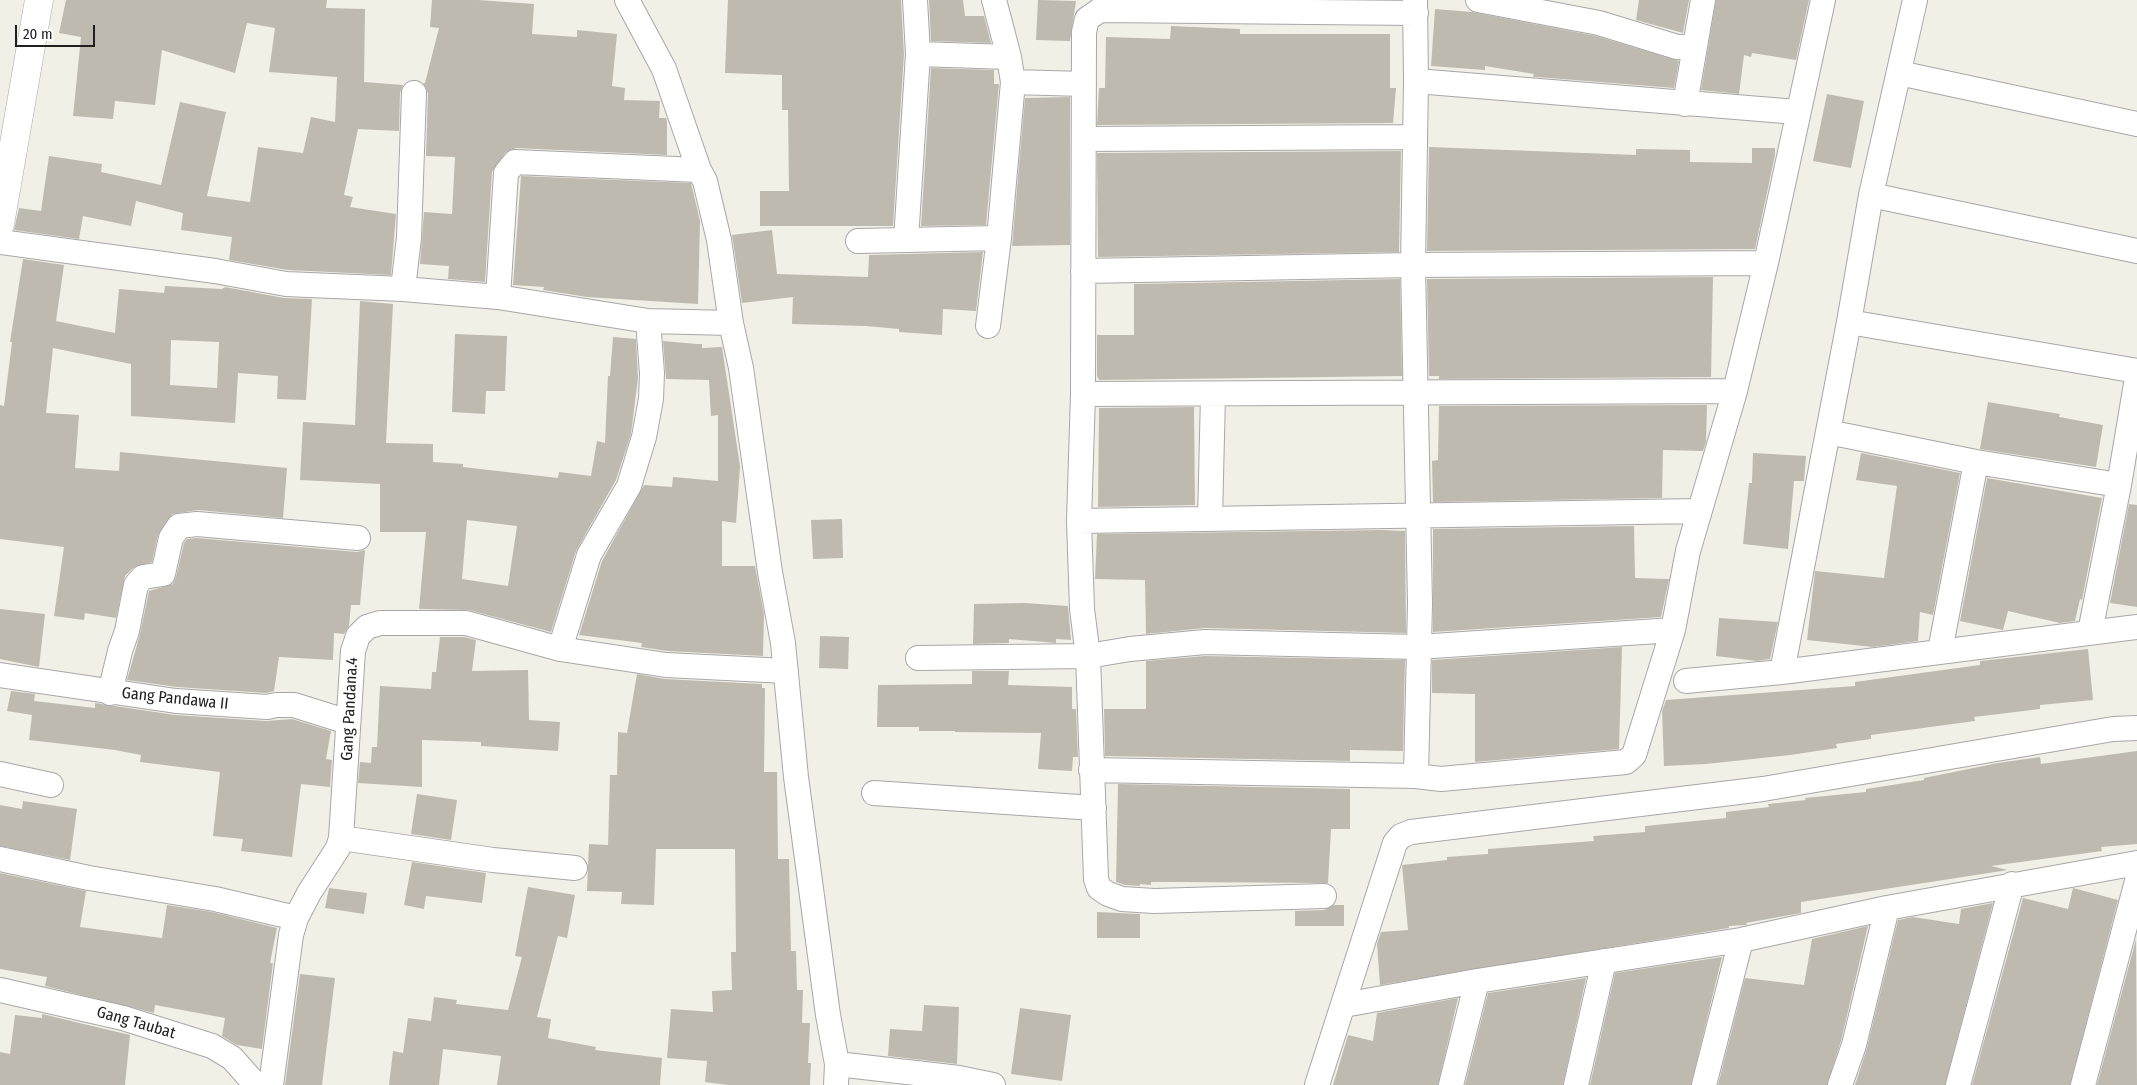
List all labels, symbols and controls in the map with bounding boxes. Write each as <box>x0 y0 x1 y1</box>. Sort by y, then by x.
scale bar <box>18 15 98 47</box>
text: 20 m <box>23 25 53 43</box>
street label: Gang Pandana.4 <box>338 657 362 761</box>
street label: Gang Pandawa II <box>121 684 229 714</box>
street label: Gang Taubat <box>94 1003 178 1043</box>

